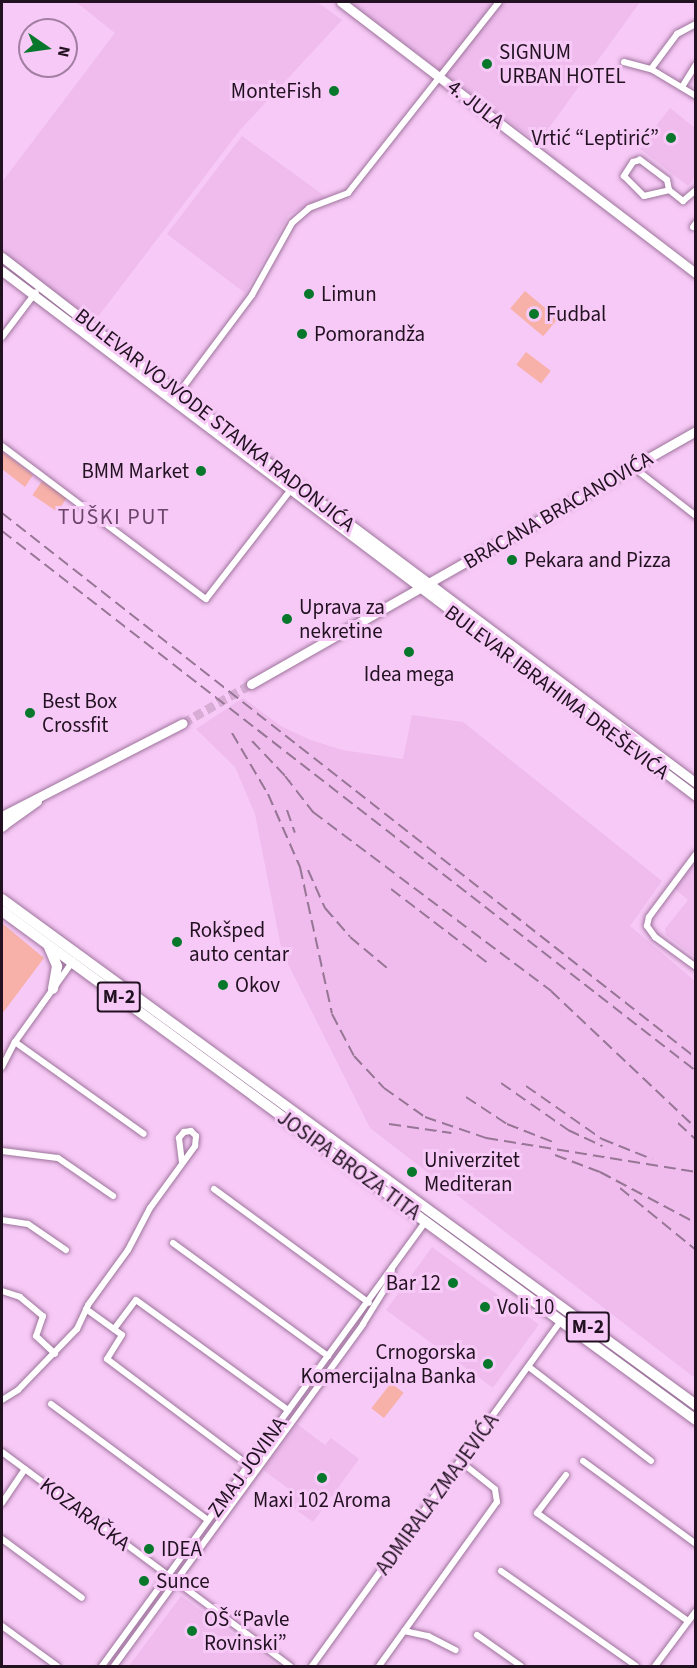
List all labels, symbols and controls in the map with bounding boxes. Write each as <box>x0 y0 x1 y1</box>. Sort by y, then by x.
north arrow <box>18 18 78 78</box>
place label: SIGNUM URBAN HOTEL <box>499 39 626 89</box>
text: N <box>52 44 76 59</box>
marker: SIGNUM URBAN HOTEL <box>480 57 494 71</box>
street label: 4. JULA <box>443 74 509 134</box>
place label: MonteFish <box>231 78 322 104</box>
marker: MonteFish <box>327 84 341 98</box>
place label: Vrtić “Leptirić” <box>531 125 659 151</box>
marker: Vrtić “Leptirić” <box>664 131 678 145</box>
place label: Limun <box>321 281 377 307</box>
marker: Limun <box>302 287 316 301</box>
place label: Fudbal <box>546 301 606 327</box>
street label: BULEVAR VOJVODE STANKA RADONJIĆA <box>70 303 360 537</box>
marker: Fudbal <box>527 307 541 321</box>
place label: Pomorandža <box>314 321 425 347</box>
marker: Pomorandža <box>295 327 309 341</box>
street label: BRACANA BRACANOVIĆA <box>459 446 657 574</box>
place label: BMM Market <box>81 458 189 484</box>
marker: BMM Market <box>194 464 208 478</box>
district label: TUŠKI PUT <box>58 505 170 531</box>
place label: Pekara and Pizza <box>524 547 671 573</box>
marker: Pekara and Pizza <box>505 553 519 567</box>
place label: Uprava za nekretine <box>299 594 385 644</box>
street label: BULEVAR IBRAHIMA DREŠEVIĆA <box>440 599 674 785</box>
marker: Uprava za nekretine <box>280 612 294 626</box>
marker: Idea mega <box>402 645 416 659</box>
place label: Idea mega <box>364 661 454 687</box>
place label: Best Box Crossfit <box>42 688 117 738</box>
marker: Best Box Crossfit <box>23 706 37 720</box>
place label: Rokšped auto centar <box>189 917 289 967</box>
marker: Rokšped auto centar <box>170 935 184 949</box>
place label: Okov <box>235 972 280 998</box>
marker: Okov <box>216 978 230 992</box>
road number: M-2 <box>96 980 142 1014</box>
street label: JOSIPA BROZA TITA <box>273 1105 425 1225</box>
place label: Univerzitet Mediteran <box>424 1147 520 1197</box>
marker: Univerzitet Mediteran <box>405 1165 419 1179</box>
place label: Bar 12 <box>386 1270 441 1296</box>
marker: Bar 12 <box>446 1276 460 1290</box>
place label: Voli 10 <box>497 1294 554 1320</box>
marker: Voli 10 <box>478 1300 492 1314</box>
road number: M-2 <box>566 1310 610 1344</box>
place label: Crnogorska Komercijalna Banka <box>300 1339 476 1389</box>
marker: Crnogorska Komercijalna Banka <box>481 1357 495 1371</box>
street label: ADMIRALA ZMAJEVIĆA <box>370 1408 504 1580</box>
street label: ZMAJ JOVINA <box>202 1412 292 1522</box>
marker: Maxi 102 Aroma <box>315 1471 329 1485</box>
street label: KOZARAČKA <box>35 1472 135 1556</box>
place label: Maxi 102 Aroma <box>253 1487 391 1513</box>
place label: IDEA <box>161 1536 202 1562</box>
marker: IDEA <box>142 1542 156 1556</box>
place label: Sunce <box>156 1568 210 1594</box>
marker: Sunce <box>137 1574 151 1588</box>
place label: OŠ “Pavle Rovinski” <box>204 1606 289 1656</box>
marker: OŠ “Pavle Rovinski” <box>185 1624 199 1638</box>

